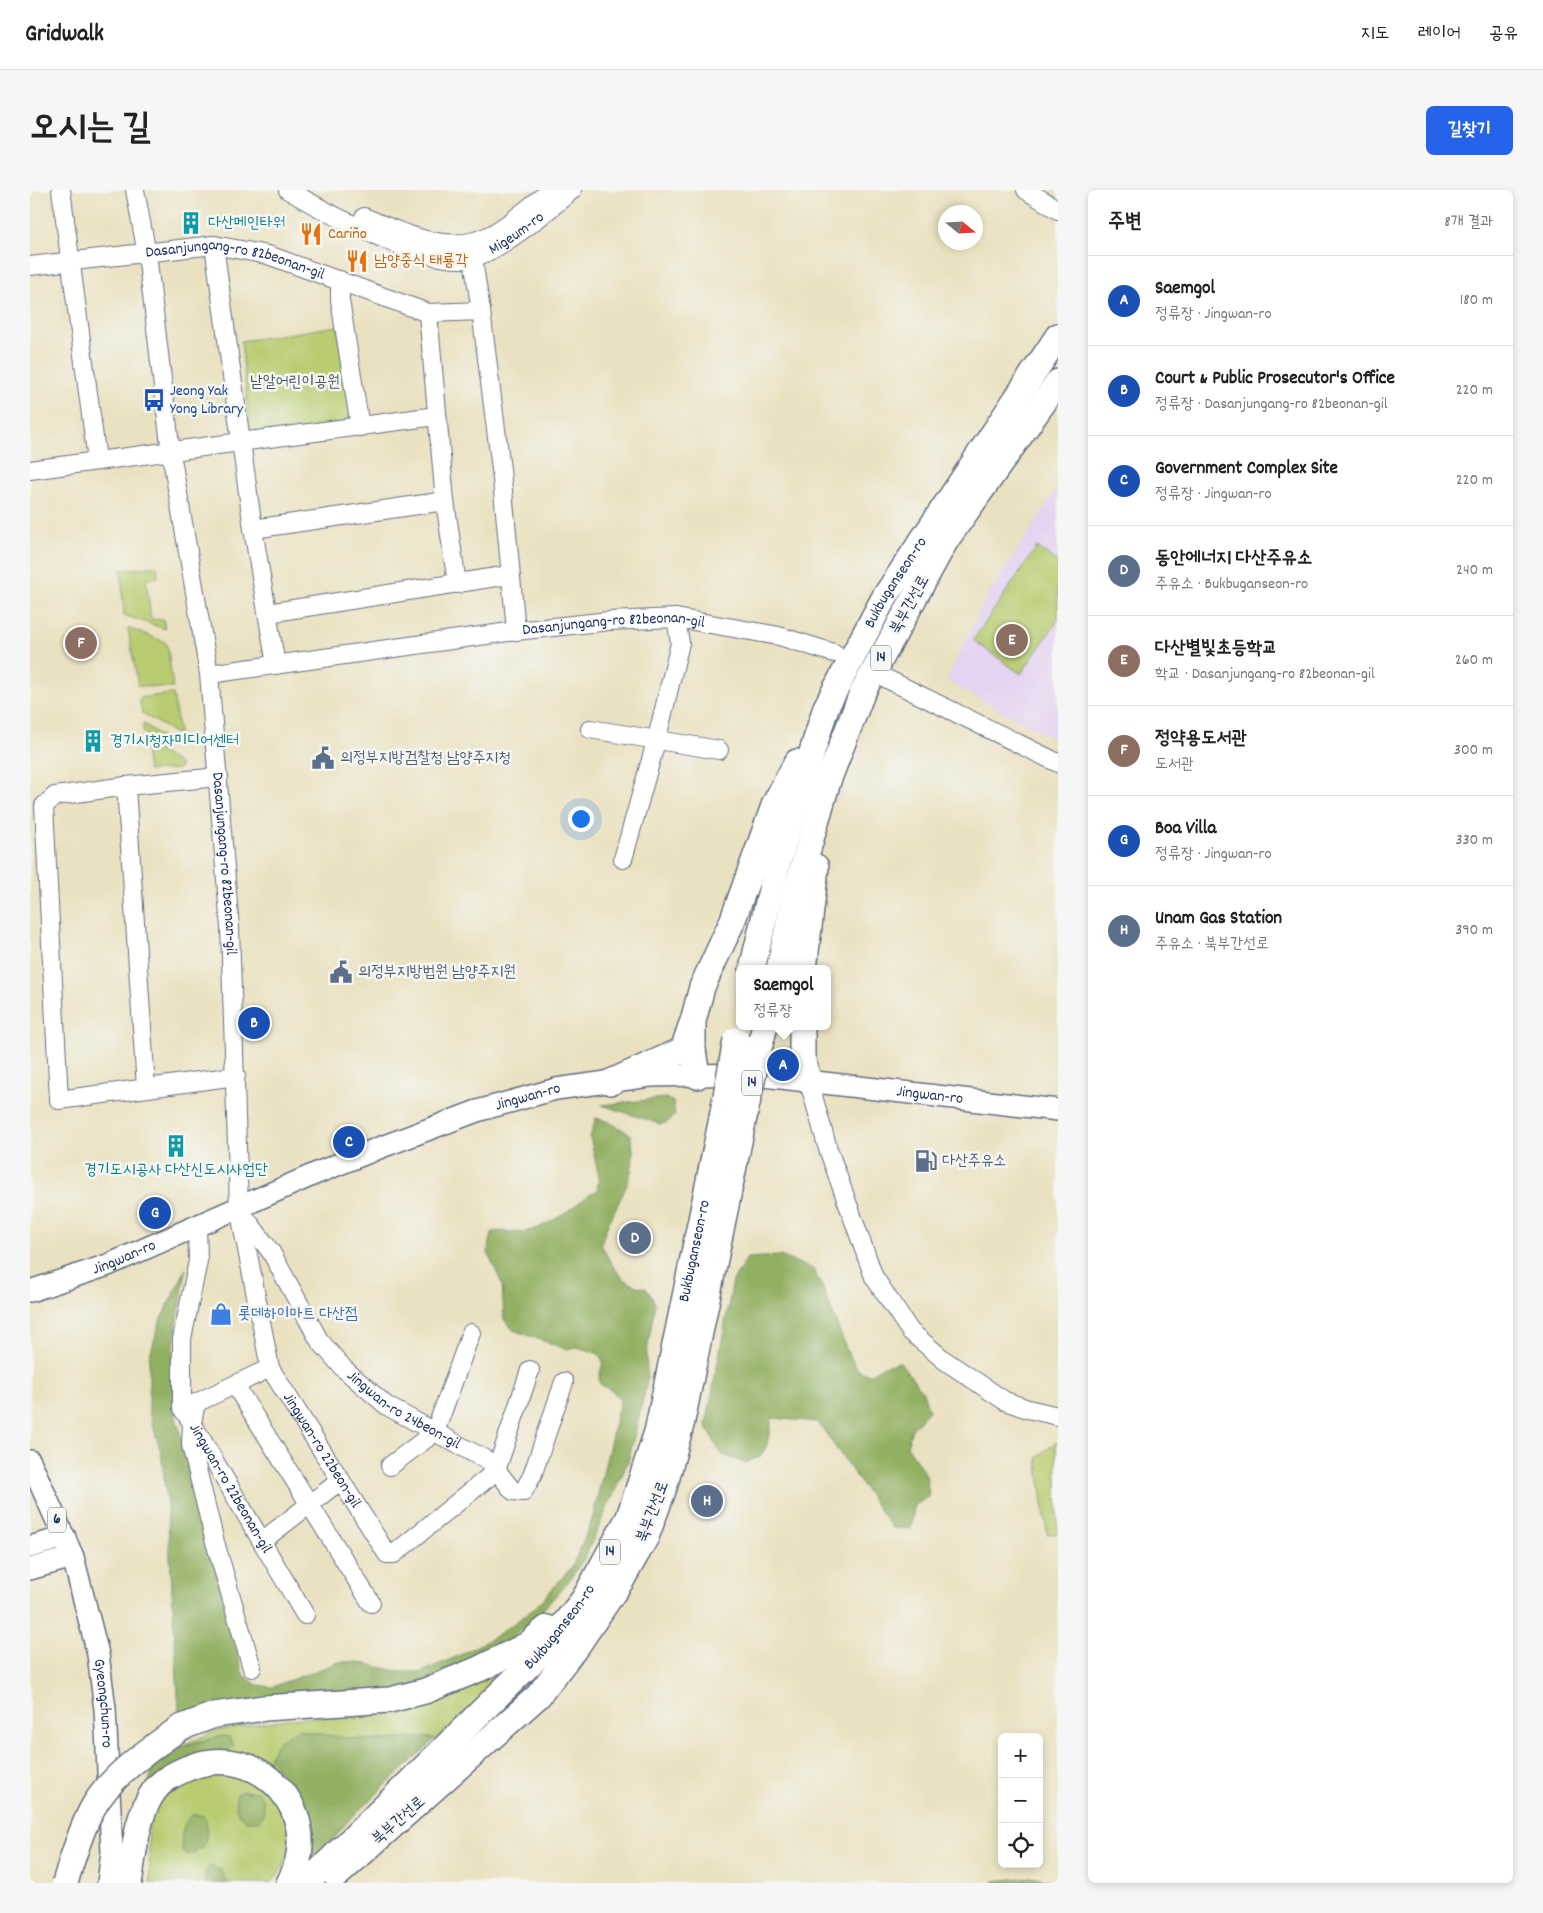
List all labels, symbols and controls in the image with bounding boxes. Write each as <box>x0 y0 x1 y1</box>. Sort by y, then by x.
text: Gridwalk <box>25 18 104 52</box>
text: 지도 <box>1361 22 1390 47</box>
text: 레이어 <box>1418 22 1461 47</box>
text: 공유 <box>1489 22 1518 47</box>
text: 오시는 길 <box>30 105 151 155</box>
button: 길찾기 <box>1426 106 1513 155</box>
north arrow <box>938 205 983 250</box>
street label: Migeum-ro <box>484 206 549 261</box>
text: 주변 <box>1108 208 1142 238</box>
building icon: 다산메인타워 <box>178 210 204 236</box>
text: 8개 결과 <box>1444 211 1493 234</box>
place label: 다산메인타워 <box>208 212 285 235</box>
restaurant icon: Cariño <box>298 221 324 247</box>
place label: Cariño <box>328 223 367 246</box>
street label: Dasanjungang-ro 82beonan-gil <box>144 233 328 286</box>
restaurant icon: 남양중식 태룡각 <box>344 248 370 274</box>
place label: 남양중식 태룡각 <box>374 250 468 273</box>
text: Saemgol <box>1155 276 1215 303</box>
text: A <box>1120 289 1128 312</box>
text: 180 m <box>1460 289 1493 312</box>
text: 정류장 · Jingwan-ro <box>1155 303 1272 326</box>
text: Court & Public Prosecutor's Office <box>1155 366 1395 393</box>
park label: 낟알어린이공원 <box>250 371 340 394</box>
text: B <box>1120 379 1128 402</box>
text: 220 m <box>1456 379 1493 402</box>
place label: Jeong Yak Yong Library <box>170 380 244 421</box>
bus stop icon: Jeong Yak Yong Library <box>141 387 167 413</box>
text: 정류장 · Dasanjungang-ro 82beonan-gil <box>1155 393 1388 416</box>
text: Government Complex Site <box>1155 456 1338 483</box>
text: C <box>1120 469 1128 492</box>
text: 220 m <box>1456 469 1493 492</box>
text: 정류장 · Jingwan-ro <box>1155 483 1272 506</box>
street label: Bukbuganseon-ro <box>858 532 933 632</box>
text: 동안에너지 다산주유소 <box>1155 546 1312 573</box>
text: D <box>1120 559 1128 582</box>
text: 240 m <box>1456 559 1493 582</box>
street label: 북부간선로 <box>884 571 936 639</box>
text: 주유소 · Bukbuganseon-ro <box>1155 573 1308 596</box>
street label: Dasanjungang-ro 82beonan-gil <box>521 606 707 642</box>
pin: E <box>996 621 1028 659</box>
pin: F <box>65 624 97 662</box>
text: 다산별빛초등학교 <box>1155 636 1277 663</box>
road number: 14 <box>871 646 891 670</box>
text: E <box>1120 649 1128 672</box>
text: 260 m <box>1455 649 1493 672</box>
text: 학교 · Dasanjungang-ro 82beonan-gil <box>1155 663 1375 686</box>
text: 정약용도서관 <box>1155 726 1247 753</box>
building icon: 경기시청자미디어센터 <box>80 728 106 754</box>
place label: 경기시청자미디어센터 <box>110 730 239 753</box>
text: F <box>1120 739 1128 762</box>
text: 300 m <box>1454 739 1493 762</box>
public building icon: 의정부지방검찰청 남양주지청 <box>310 745 336 771</box>
place label: 의정부지방검찰청 남양주지청 <box>340 747 511 770</box>
text: 도서관 <box>1155 753 1194 776</box>
street label: Dasanjungang-ro 82beonan-gil <box>206 771 242 956</box>
your location <box>568 806 594 832</box>
text: Boa Villa <box>1155 816 1216 843</box>
text: G <box>1120 829 1128 852</box>
text: 330 m <box>1455 829 1493 852</box>
text: 정류장 · Jingwan-ro <box>1155 843 1272 866</box>
text: Unam Gas Station <box>1155 906 1282 933</box>
text: H <box>1120 919 1128 942</box>
text: 390 m <box>1455 919 1493 942</box>
text: 주유소 · 북부간선로 <box>1155 933 1269 956</box>
public building icon: 의정부지방법원 남양주지원 <box>328 959 354 985</box>
place label: 의정부지방법원 남양주지원 <box>358 961 516 984</box>
popup <box>736 965 831 1030</box>
text: Saemgol <box>753 973 814 1000</box>
text: 정류장 <box>753 1000 792 1023</box>
pin: B <box>238 1004 270 1042</box>
pin: A <box>767 1046 799 1084</box>
road number: 14 <box>742 1070 762 1096</box>
street label: Jingwan-ro <box>493 1077 562 1117</box>
street label: Jingwan-ro <box>895 1080 964 1110</box>
pin: C <box>333 1123 365 1161</box>
building icon: 경기도시공사 다산신도시사업단 <box>163 1133 189 1159</box>
fuel station icon: 다산주유소 <box>913 1148 939 1174</box>
place label: 다산주유소 <box>942 1150 1006 1173</box>
place label: 경기도시공사 다산신도시사업단 <box>84 1159 268 1182</box>
pin: G <box>139 1194 171 1232</box>
street label: Bukbuganseon-ro <box>673 1198 716 1304</box>
pin: D <box>619 1219 651 1257</box>
street label: Jingwan-ro <box>89 1234 160 1281</box>
shop icon: 롯데하이마트 다산점 <box>208 1301 234 1327</box>
place label: 롯데하이마트 다산점 <box>238 1303 358 1326</box>
street label: Jingwan-ro 24beon-gil <box>342 1365 465 1455</box>
street label: Jingwan-ro 22beon-gil <box>277 1388 367 1513</box>
street label: Jingwan-ro 22beonan-gil <box>183 1419 278 1558</box>
street label: 북부간선로 <box>631 1478 675 1546</box>
pin: H <box>691 1482 723 1520</box>
road number: 6 <box>48 1508 66 1532</box>
road number: 14 <box>600 1540 620 1564</box>
street label: Bukbuganseon-ro <box>519 1581 601 1675</box>
street label: Gyeongchun-ro <box>87 1657 118 1749</box>
map controls <box>998 1733 1043 1868</box>
button: + <box>998 1733 1043 1778</box>
button: − <box>998 1778 1043 1823</box>
street label: 북부간선로 <box>367 1791 431 1851</box>
button: locate <box>998 1823 1043 1868</box>

